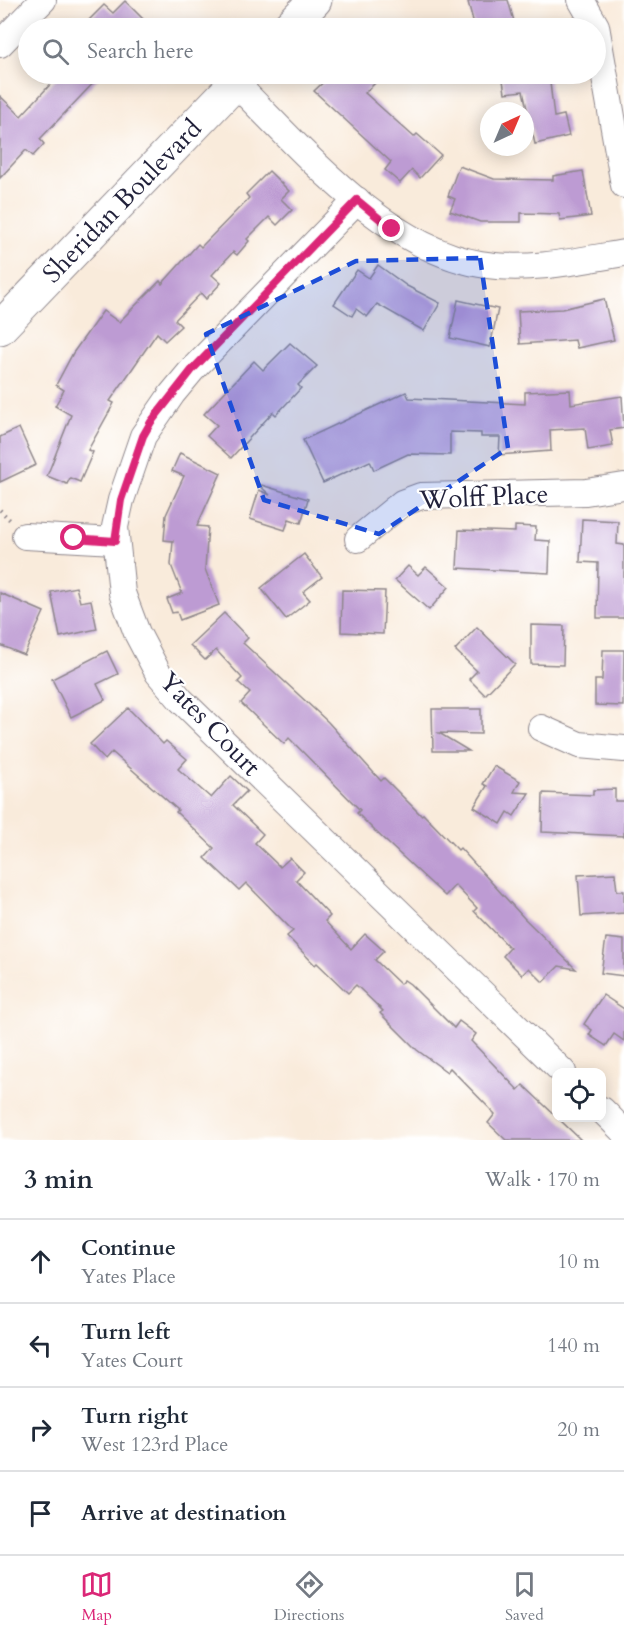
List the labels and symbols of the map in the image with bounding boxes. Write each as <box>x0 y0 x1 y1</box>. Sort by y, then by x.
north arrow <box>480 102 534 156</box>
street label: Sheridan Boulevard <box>35 111 209 290</box>
route end <box>378 215 404 241</box>
street label: Wolff Place <box>418 476 549 518</box>
route start <box>60 524 86 550</box>
street label: Yates Court <box>151 664 269 784</box>

